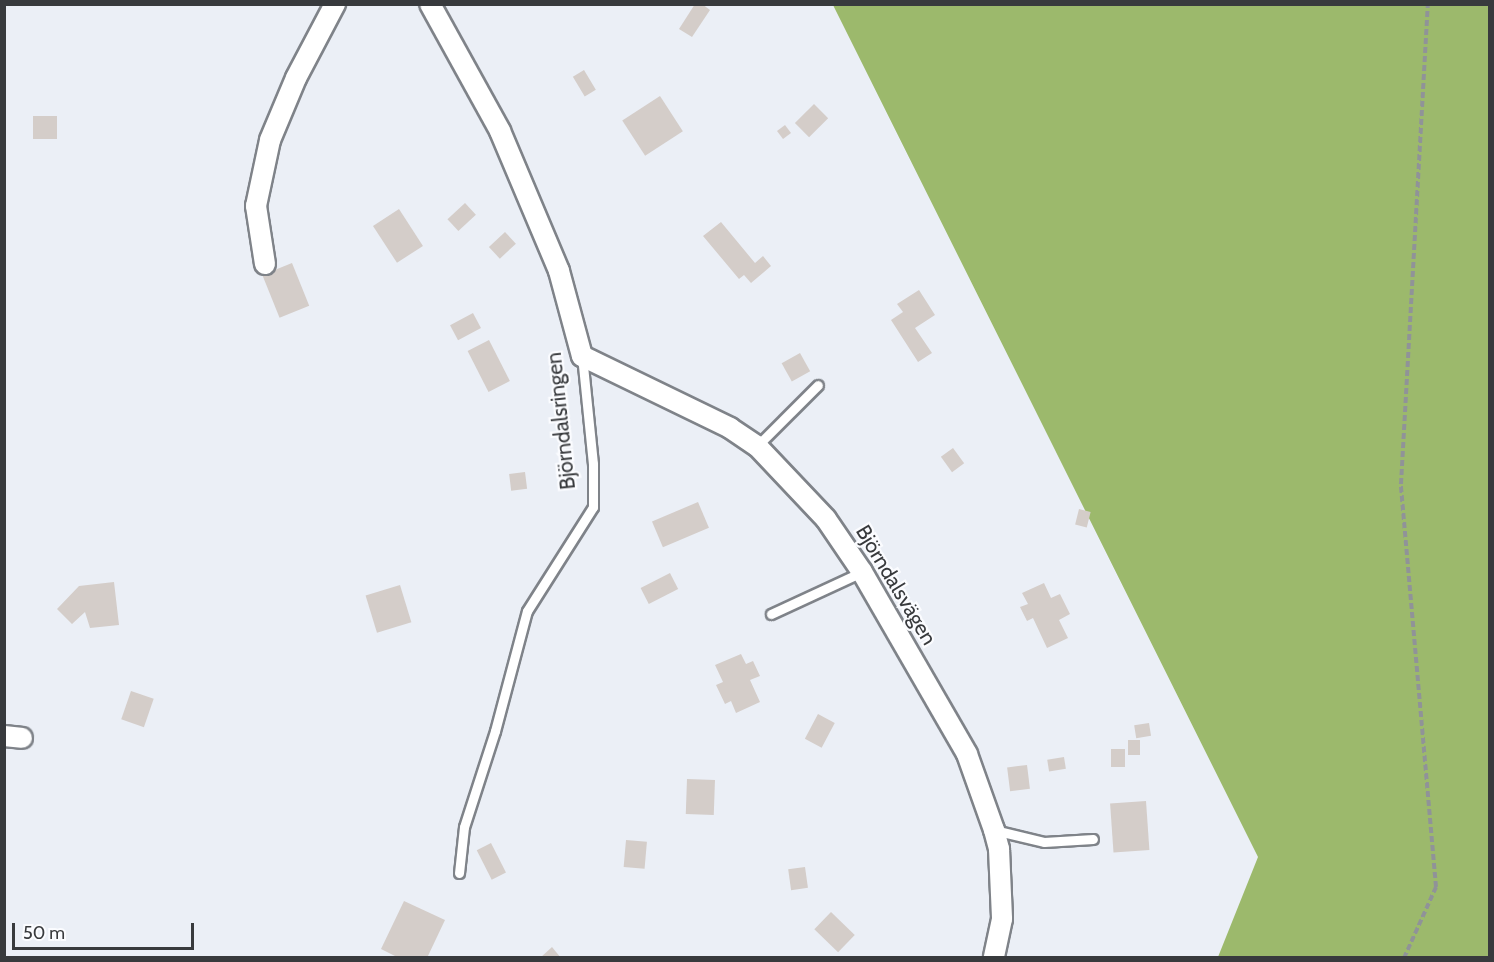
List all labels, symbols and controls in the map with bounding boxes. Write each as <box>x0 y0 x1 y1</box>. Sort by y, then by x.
street label: Björndalsringen <box>541 351 581 491</box>
street label: Björndalsvägen <box>850 520 942 650</box>
scale bar <box>15 911 196 949</box>
text: 50 m <box>23 922 65 944</box>

